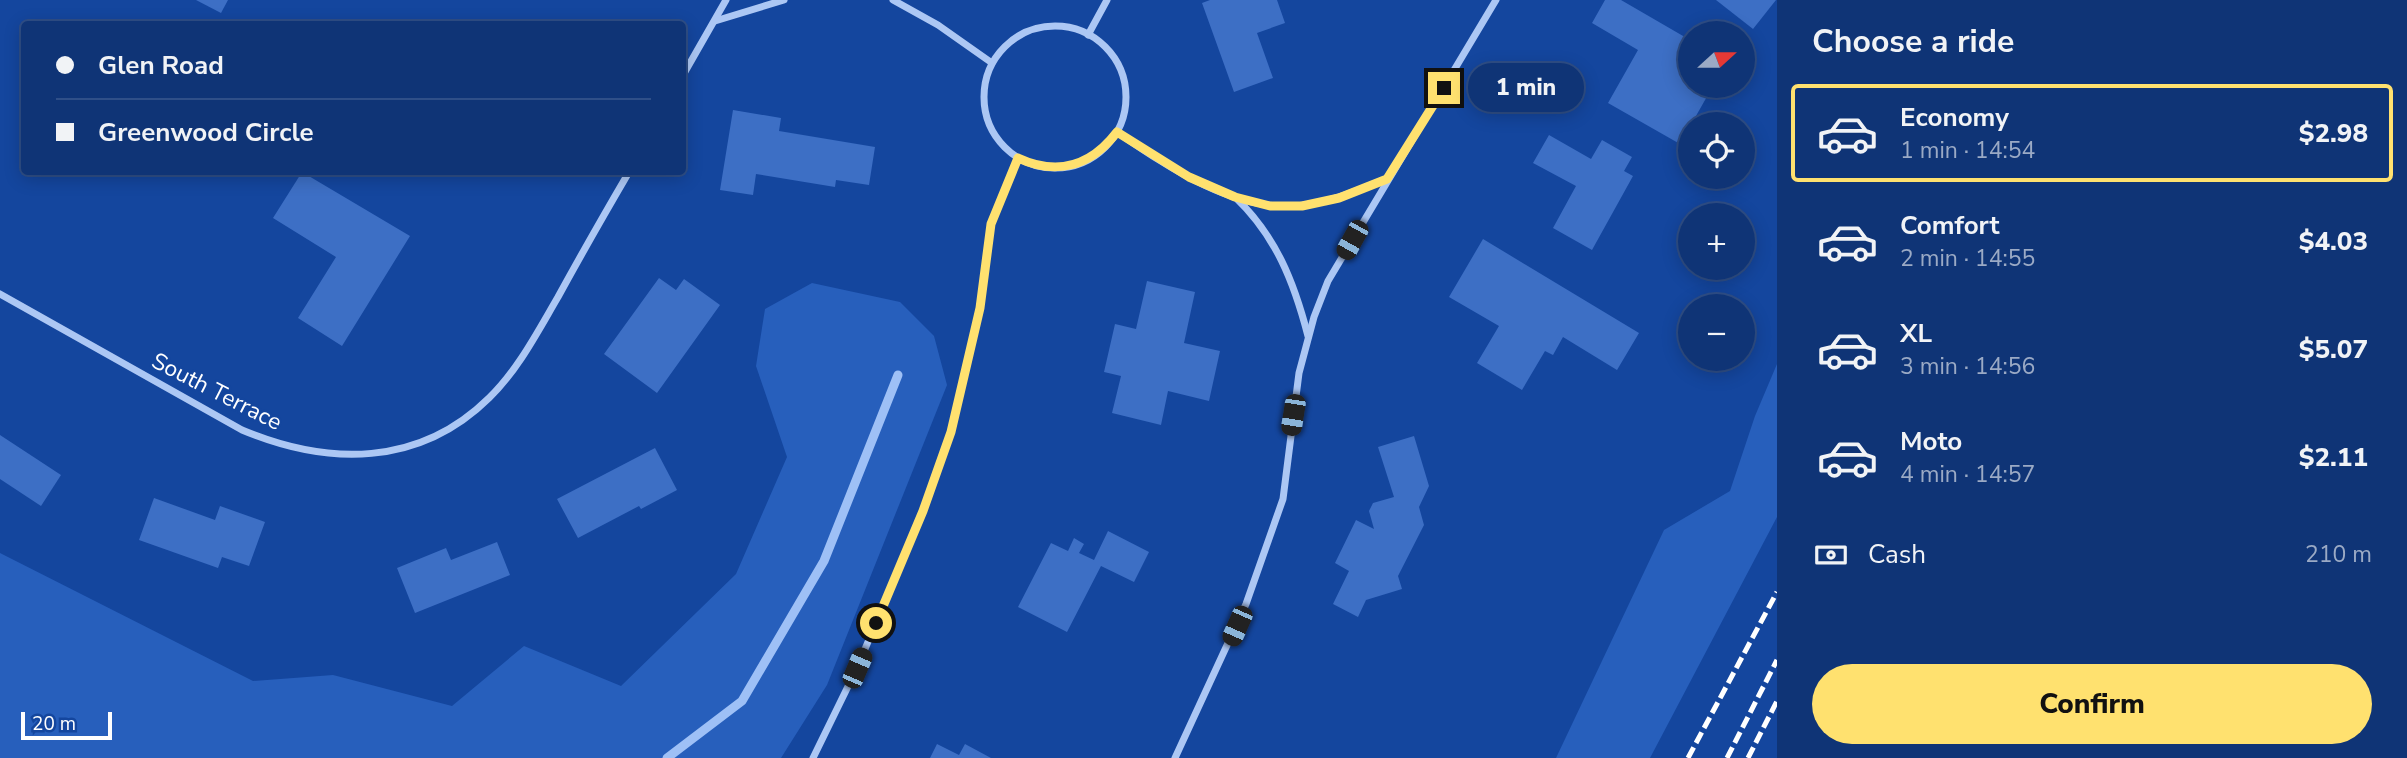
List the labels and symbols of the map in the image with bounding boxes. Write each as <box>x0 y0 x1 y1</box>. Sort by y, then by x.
north arrow <box>1678 21 1755 98</box>
callout: 1 min <box>1468 64 1584 112</box>
route end <box>1428 72 1460 104</box>
car <box>1333 217 1372 263</box>
street label: South Terrace <box>146 345 287 438</box>
car <box>1280 393 1307 437</box>
car <box>1219 603 1256 649</box>
route start <box>860 607 892 639</box>
car <box>840 645 875 691</box>
scale bar <box>21 709 112 741</box>

